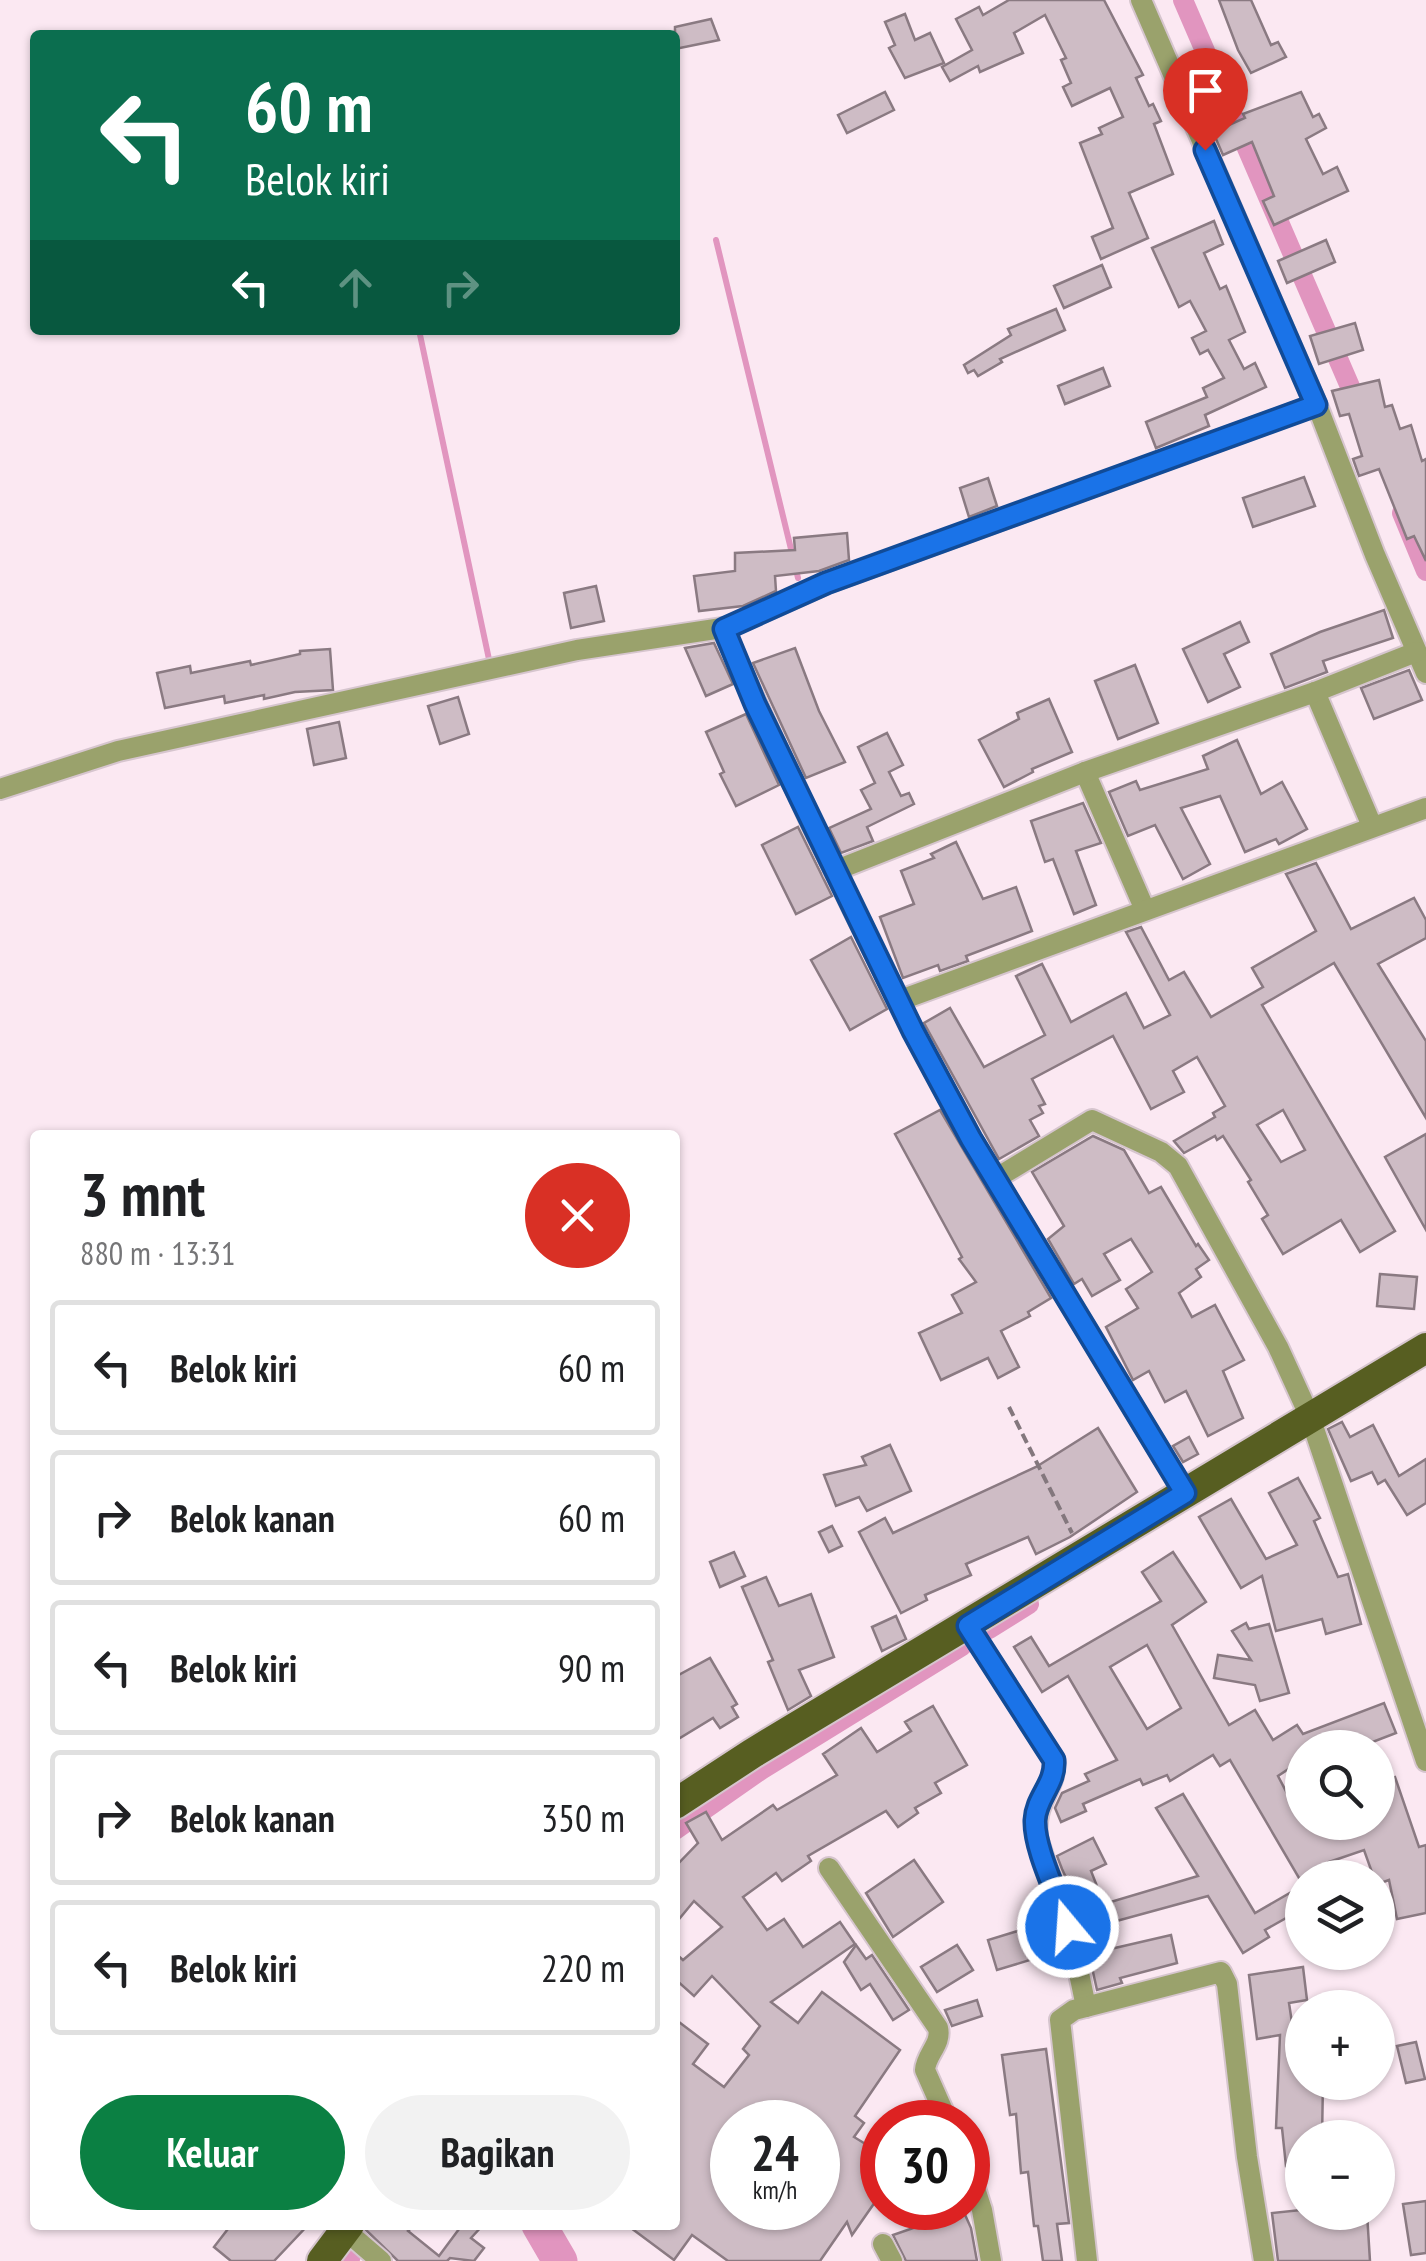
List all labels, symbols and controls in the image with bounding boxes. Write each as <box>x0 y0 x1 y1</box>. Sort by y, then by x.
pin <box>1163 48 1248 151</box>
text: 60 m <box>245 61 373 151</box>
icon: arrive <box>1178 63 1233 118</box>
icon: left <box>80 70 210 200</box>
text: Belok kiri <box>245 149 390 207</box>
icon: left <box>223 260 278 315</box>
icon: ahead <box>328 260 383 315</box>
icon: right <box>433 260 488 315</box>
text: 3 mnt <box>80 1155 205 1233</box>
button: close <box>525 1163 630 1268</box>
text: 880 m · 13:31 <box>80 1232 235 1274</box>
icon: left <box>85 1340 140 1395</box>
text: Belok kiri <box>170 1343 297 1392</box>
text: 60 m <box>558 1343 625 1392</box>
icon: right <box>85 1490 140 1545</box>
text: Belok kanan <box>170 1493 335 1542</box>
text: 60 m <box>558 1493 625 1542</box>
icon: left <box>85 1640 140 1695</box>
text: Belok kiri <box>170 1643 297 1692</box>
text: 90 m <box>558 1643 625 1692</box>
map controls <box>1285 1730 1395 2230</box>
button: search <box>1285 1730 1395 1840</box>
icon: right <box>85 1790 140 1845</box>
text: Belok kanan <box>170 1793 335 1842</box>
text: 350 m <box>541 1793 625 1842</box>
button: layers <box>1285 1860 1395 1970</box>
position arrow <box>1016 1875 1120 1979</box>
icon: left <box>85 1940 140 1995</box>
text: Belok kiri <box>170 1943 297 1992</box>
text: 220 m <box>541 1943 625 1992</box>
button: + <box>1285 1990 1395 2100</box>
button: Keluar <box>80 2095 345 2210</box>
button: Bagikan <box>365 2095 630 2210</box>
speed limit sign: 30 <box>860 2100 990 2230</box>
text: 24 <box>751 2120 799 2185</box>
button: − <box>1285 2120 1395 2230</box>
text: km/h <box>753 2174 797 2206</box>

